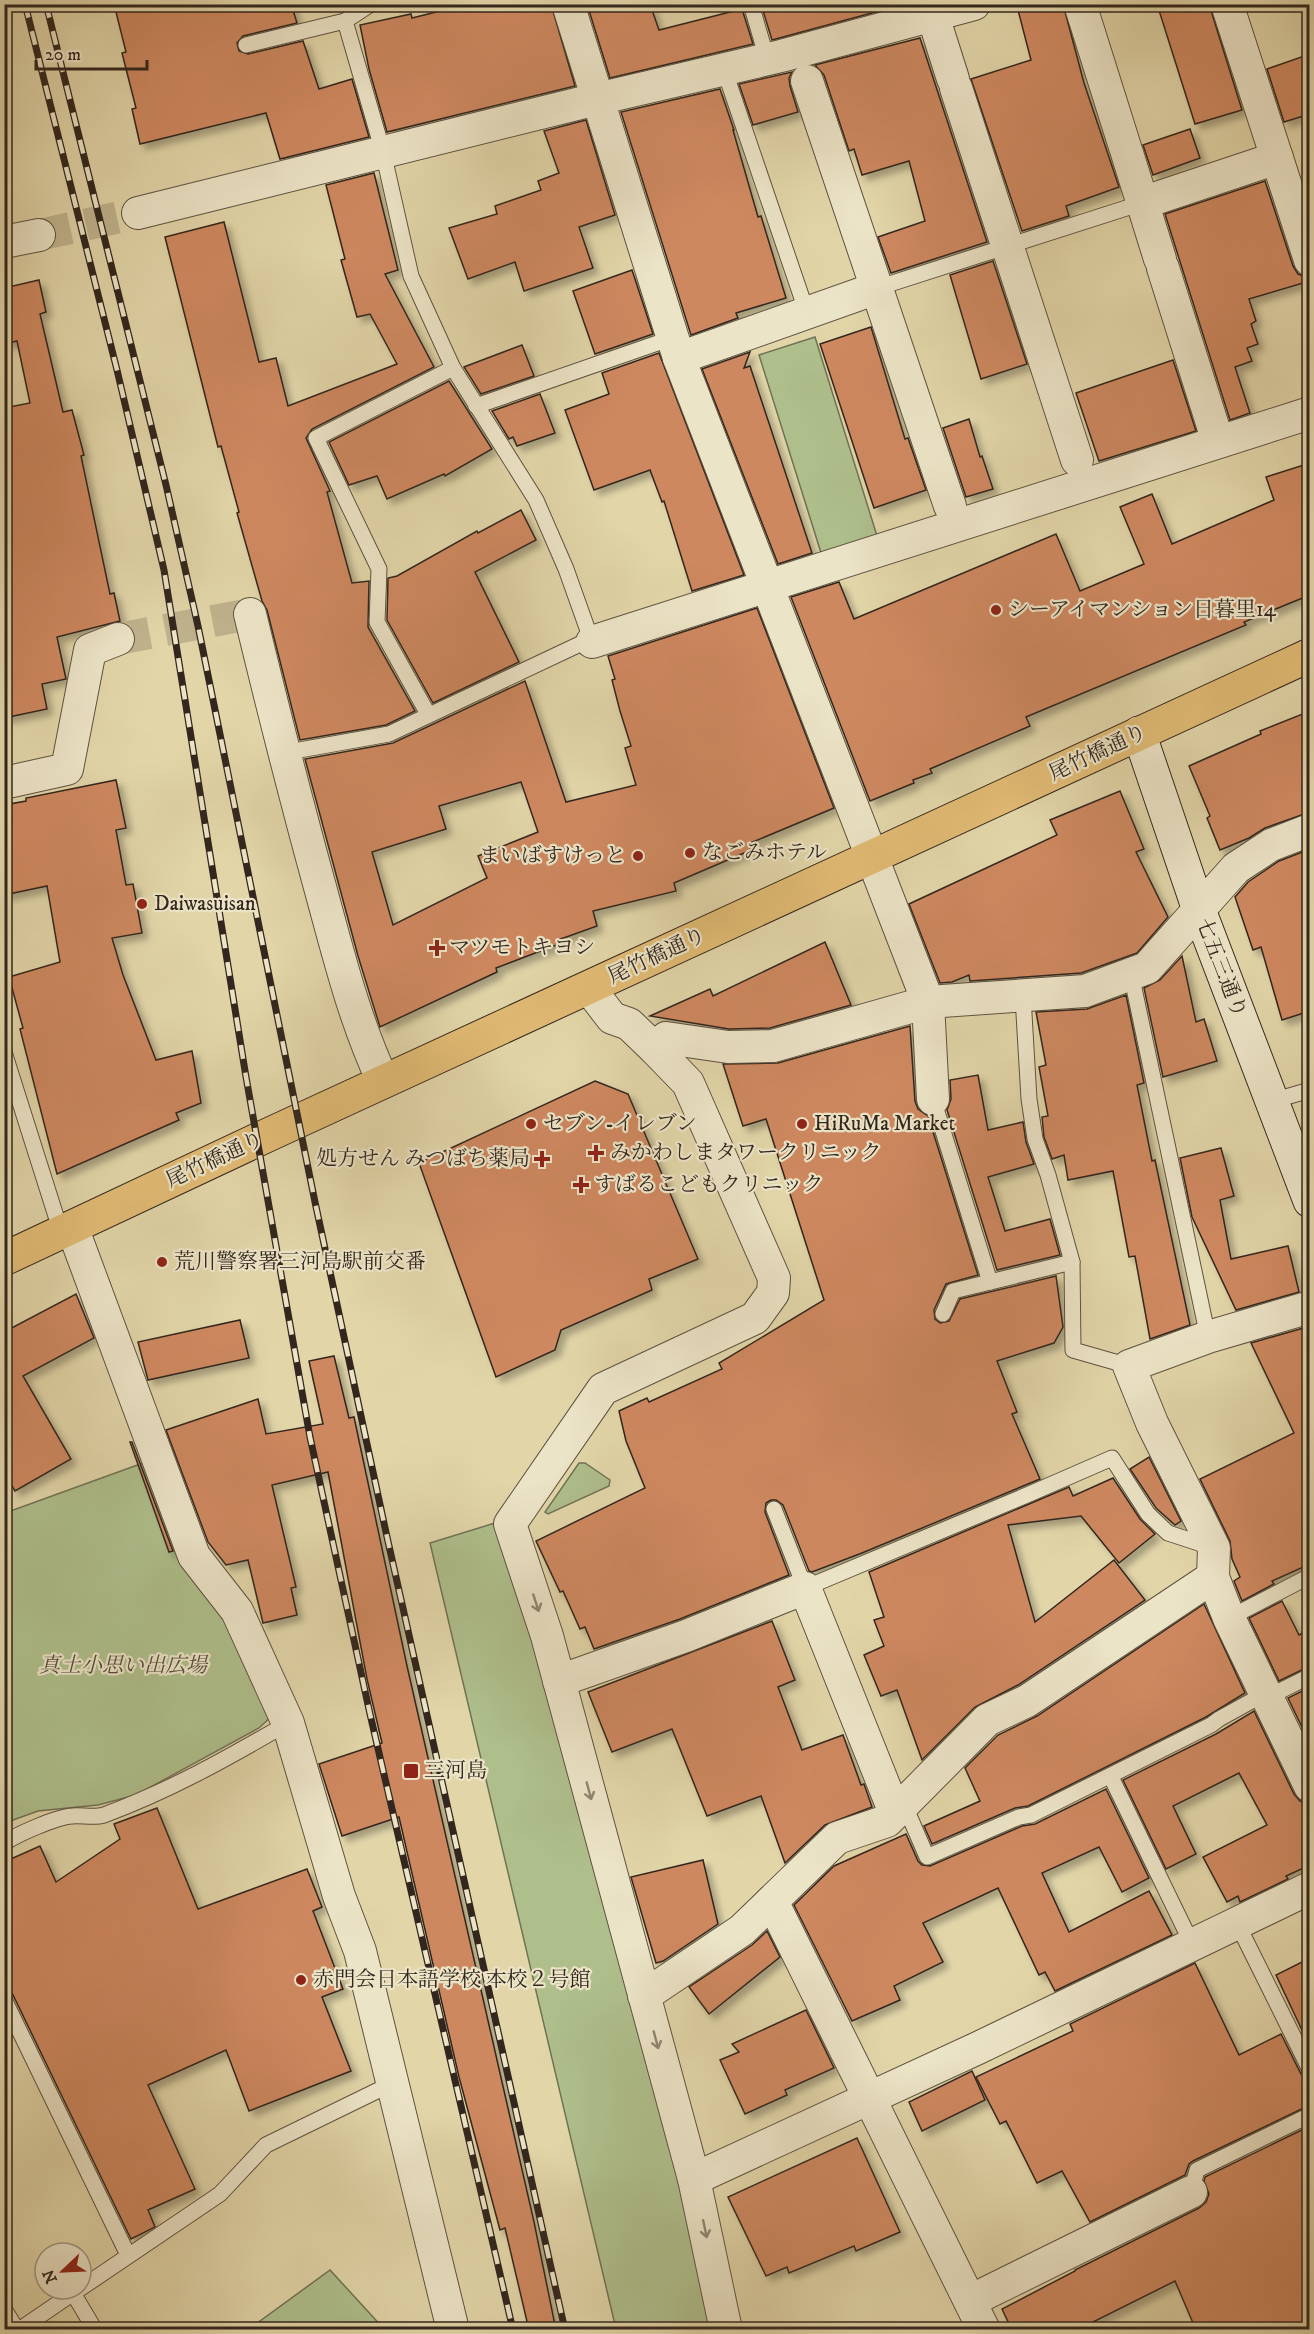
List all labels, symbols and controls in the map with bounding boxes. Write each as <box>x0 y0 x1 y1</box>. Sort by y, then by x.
scale bar <box>36 33 147 71</box>
text: 20 m <box>45 44 81 66</box>
place label: シーアイマンション日暮里14 <box>1008 597 1277 623</box>
marker: シーアイマンション日暮里14 <box>989 603 1003 617</box>
street label: 尾竹橋通り <box>1045 719 1151 787</box>
place label: なごみホテル <box>702 840 827 866</box>
place label: まいばすけっと <box>479 843 626 869</box>
marker: なごみホテル <box>683 846 697 860</box>
marker: まいばすけっと <box>631 849 645 863</box>
place label: Daiwasuisan <box>154 891 256 917</box>
marker: Daiwasuisan <box>135 897 149 911</box>
street label: 七五三通り <box>1190 914 1252 1022</box>
street label: 尾竹橋通り <box>604 922 710 990</box>
place label: マツモトキヨシ <box>449 935 595 961</box>
marker: マツモトキヨシ <box>430 941 444 955</box>
place label: セブン-イレブン <box>543 1111 697 1137</box>
place label: HiRuMa Market <box>814 1111 956 1137</box>
marker: セブン-イレブン <box>524 1117 538 1131</box>
marker: HiRuMa Market <box>795 1117 809 1131</box>
street label: 尾竹橋通り <box>162 1126 268 1194</box>
place label: みかわしまタワークリニック <box>610 1140 882 1166</box>
marker: みかわしまタワークリニック <box>587 1144 605 1162</box>
place label: 処方せん みつばち薬局 <box>316 1146 530 1172</box>
marker: 処方せん みつばち薬局 <box>535 1152 549 1166</box>
place label: すばるこどもクリニック <box>594 1172 824 1198</box>
marker: すばるこどもクリニック <box>572 1176 590 1194</box>
place label: 荒川警察署三河島駅前交番 <box>174 1249 426 1275</box>
marker: 荒川警察署三河島駅前交番 <box>155 1255 169 1269</box>
one-way arrow <box>531 1593 542 1612</box>
park label: 真土小思い出広場 <box>39 1653 209 1679</box>
place label: 三河島 <box>424 1758 487 1784</box>
marker: 三河島 <box>402 1762 420 1780</box>
one-way arrow <box>584 1781 595 1800</box>
place label: 赤門会日本語学校 本校２号館 <box>313 1967 591 1993</box>
marker: 赤門会日本語学校 本校２号館 <box>294 1973 308 1987</box>
one-way arrow <box>651 2030 663 2049</box>
one-way arrow <box>699 2219 711 2238</box>
north arrow <box>33 2241 93 2301</box>
text: N <box>38 2267 62 2286</box>

